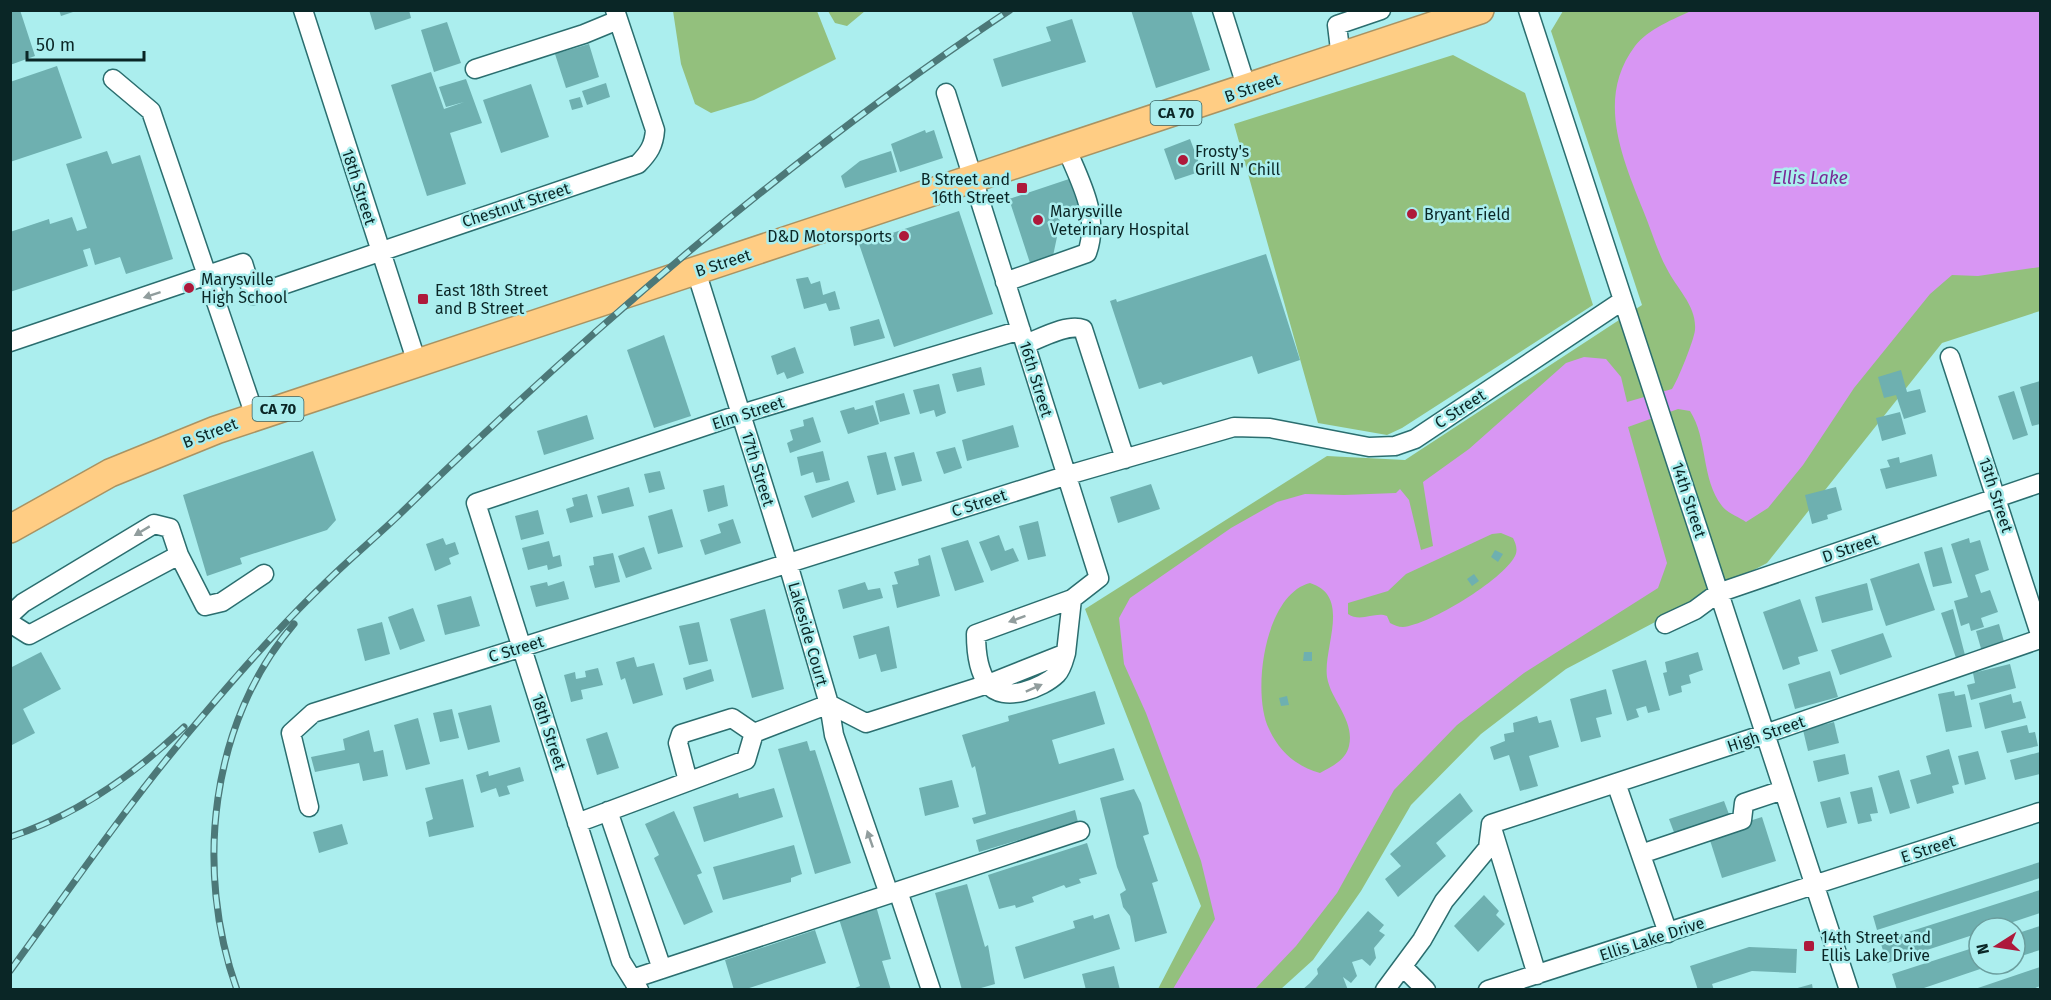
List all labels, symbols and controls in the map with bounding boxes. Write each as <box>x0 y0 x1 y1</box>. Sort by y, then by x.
scale bar <box>27 24 144 62</box>
text: 50 m <box>36 34 75 56</box>
street label: B Street <box>1222 70 1282 106</box>
road number: CA 70 <box>1150 101 1202 125</box>
place label: Frosty's Grill N' Chill <box>1195 142 1280 179</box>
street label: 18th Street <box>338 147 380 227</box>
marker: Frosty's Grill N' Chill <box>1176 153 1190 167</box>
water label: Ellis Lake <box>1772 167 1848 189</box>
place label: B Street and 16th Street <box>921 170 1010 207</box>
street label: Chestnut Street <box>460 179 573 231</box>
marker: B Street and 16th Street <box>1015 181 1029 195</box>
place label: Marysville Veterinary Hospital <box>1050 202 1189 239</box>
place label: Bryant Field <box>1424 205 1510 224</box>
marker: Bryant Field <box>1405 207 1419 221</box>
marker: Marysville Veterinary Hospital <box>1031 213 1045 227</box>
place label: D&D Motorsports <box>767 227 892 246</box>
marker: D&D Motorsports <box>897 229 911 243</box>
street label: B Street <box>693 245 753 281</box>
place label: Marysville High School <box>201 270 288 307</box>
marker: Marysville High School <box>182 281 196 295</box>
place label: East 18th Street and B Street <box>435 281 548 318</box>
one-way arrow <box>143 290 161 300</box>
marker: East 18th Street and B Street <box>416 292 430 306</box>
street label: 16th Street <box>1015 339 1057 419</box>
street label: C Street <box>1431 385 1489 432</box>
street label: Elm Street <box>710 392 787 434</box>
road number: CA 70 <box>252 397 304 421</box>
street label: B Street <box>180 414 240 452</box>
street label: 17th Street <box>738 429 778 509</box>
street label: 13th Street <box>1975 455 2017 535</box>
street label: 14th Street <box>1668 460 1710 540</box>
street label: C Street <box>949 485 1009 521</box>
one-way arrow <box>134 526 150 537</box>
street label: D Street <box>1820 530 1881 566</box>
street label: Lakeside Court <box>784 580 832 688</box>
one-way arrow <box>1008 615 1026 624</box>
street label: C Street <box>486 632 546 666</box>
one-way arrow <box>1026 683 1043 692</box>
street label: 18th Street <box>528 692 570 772</box>
street label: High Street <box>1725 712 1807 756</box>
one-way arrow <box>864 830 874 848</box>
street label: E Street <box>1898 831 1958 867</box>
street label: Ellis Lake Drive <box>1597 913 1707 965</box>
north arrow <box>1967 916 2027 976</box>
place label: 14th Street and Ellis Lake Drive <box>1821 928 1931 965</box>
marker: 14th Street and Ellis Lake Drive <box>1802 939 1816 953</box>
text: N <box>1972 942 1993 956</box>

